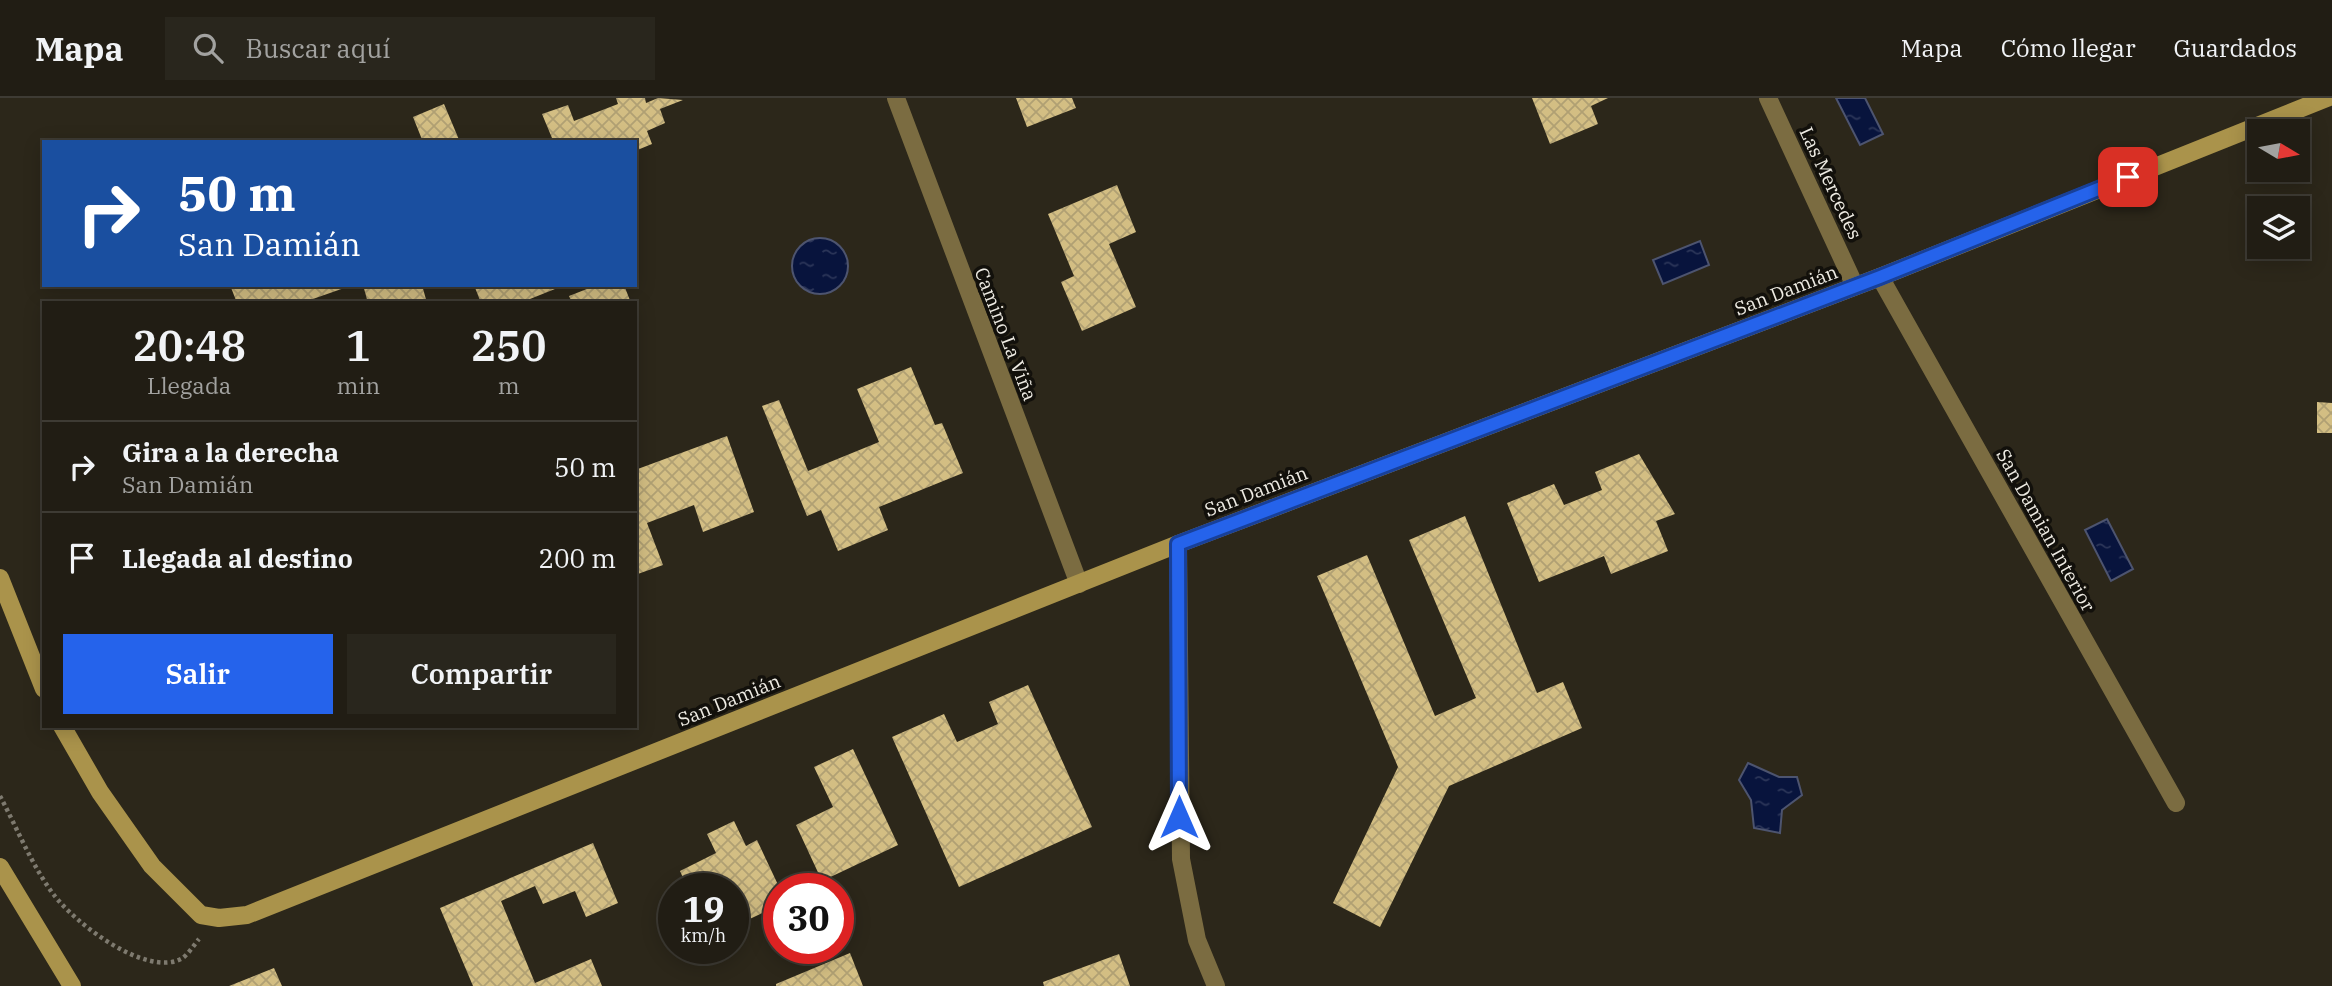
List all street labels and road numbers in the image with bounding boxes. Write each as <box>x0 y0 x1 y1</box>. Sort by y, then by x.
street label: Las Mercedes <box>1794 123 1868 243</box>
street label: San Damián <box>1731 259 1841 321</box>
street label: Camino La Viña <box>970 264 1042 404</box>
street label: San Damian Interior <box>1991 445 2101 616</box>
street label: San Damián <box>1201 460 1311 522</box>
street label: San Damián <box>674 669 784 731</box>

